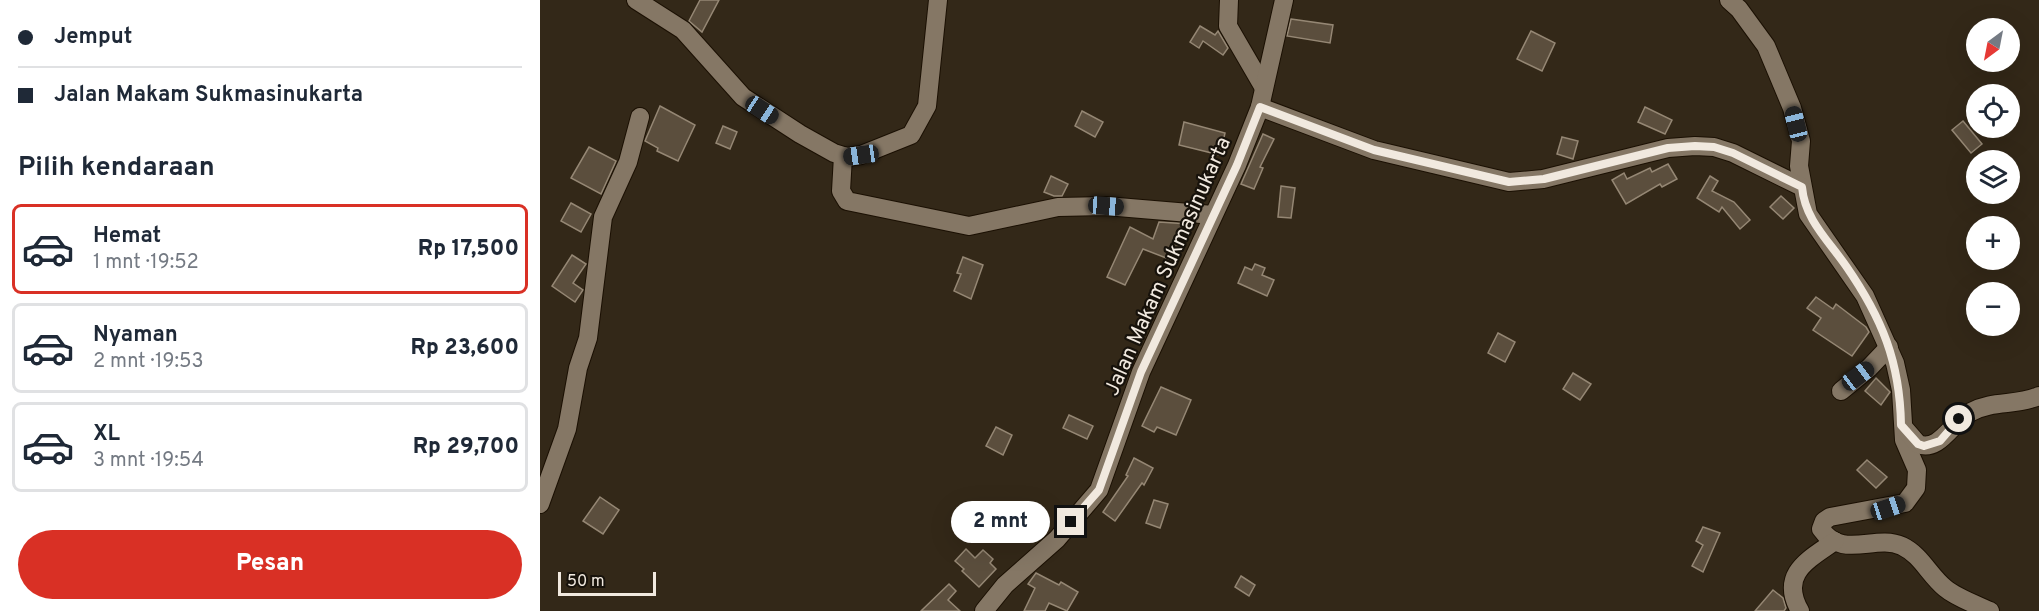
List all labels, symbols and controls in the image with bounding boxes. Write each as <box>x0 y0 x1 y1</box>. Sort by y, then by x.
north arrow <box>1966 18 2020 72</box>
map controls <box>1966 18 2020 336</box>
text: Jemput <box>54 24 132 51</box>
text: Jalan Makam Sukmasinukarta <box>54 82 363 109</box>
button: locate <box>1966 84 2020 138</box>
car <box>742 93 782 127</box>
car <box>1783 104 1809 144</box>
street label: Jalan Makam Sukmasinukarta <box>1099 133 1238 400</box>
car <box>842 144 880 166</box>
button: layers <box>1966 150 2020 204</box>
text: Pilih kendaraan <box>18 151 215 185</box>
car <box>1087 196 1125 216</box>
button: + <box>1966 216 2020 270</box>
icon: car <box>21 222 75 276</box>
text: Hemat <box>93 223 161 250</box>
text: Rp 17,500 <box>418 236 519 263</box>
text: 1 mnt · 19:52 <box>93 250 199 276</box>
button: − <box>1966 282 2020 336</box>
icon: car <box>21 321 75 375</box>
text: Nyaman <box>93 322 178 349</box>
text: Rp 23,600 <box>411 335 519 362</box>
text: 2 mnt · 19:53 <box>93 349 203 375</box>
car <box>1838 358 1878 394</box>
route start <box>1945 405 1972 432</box>
icon: car <box>21 420 75 474</box>
text: XL <box>93 421 120 448</box>
text: Rp 29,700 <box>413 434 519 461</box>
text: 3 mnt · 19:54 <box>93 448 204 474</box>
car <box>1868 494 1908 522</box>
callout: 2 mnt <box>951 501 1050 543</box>
route end <box>1057 508 1084 535</box>
text: 2 mnt <box>973 509 1028 535</box>
button: Pesan <box>18 530 522 599</box>
scale bar <box>558 569 656 596</box>
text: 50 m <box>567 572 605 592</box>

